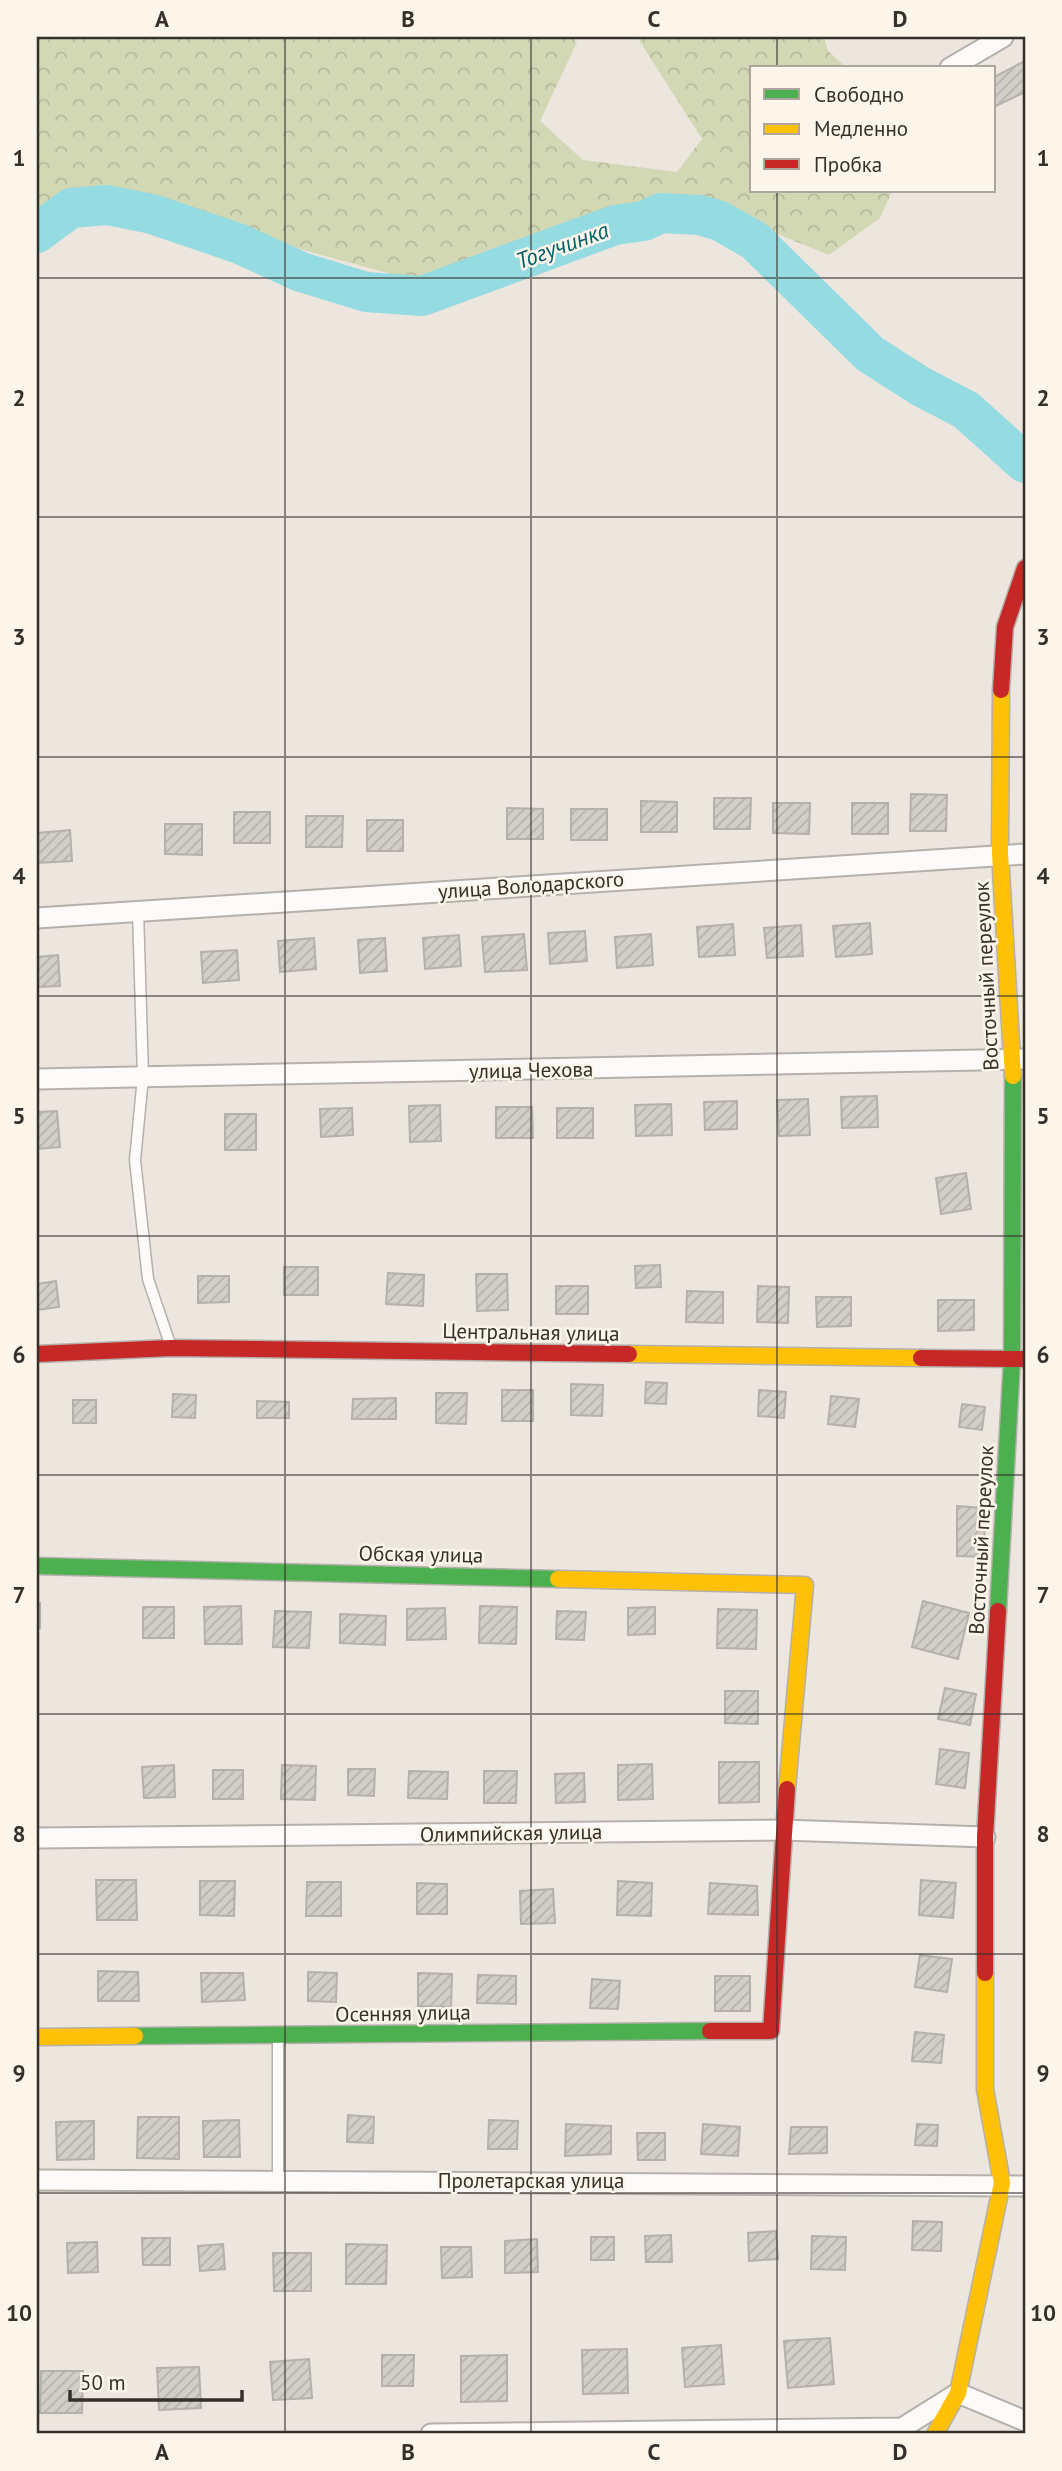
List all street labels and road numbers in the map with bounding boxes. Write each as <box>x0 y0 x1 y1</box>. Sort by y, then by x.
street label: улица Володарского <box>437 865 625 905</box>
street label: Восточный переулок <box>968 881 1004 1071</box>
street label: улица Чехова <box>469 1055 593 1085</box>
street label: Центральная улица <box>442 1317 620 1347</box>
street label: Восточный переулок <box>963 1445 999 1635</box>
street label: Обская улица <box>358 1539 484 1569</box>
street label: Олимпийская улица <box>420 1818 602 1848</box>
street label: Осенняя улица <box>335 1998 471 2028</box>
street label: Пролетарская улица <box>438 2167 624 2194</box>

